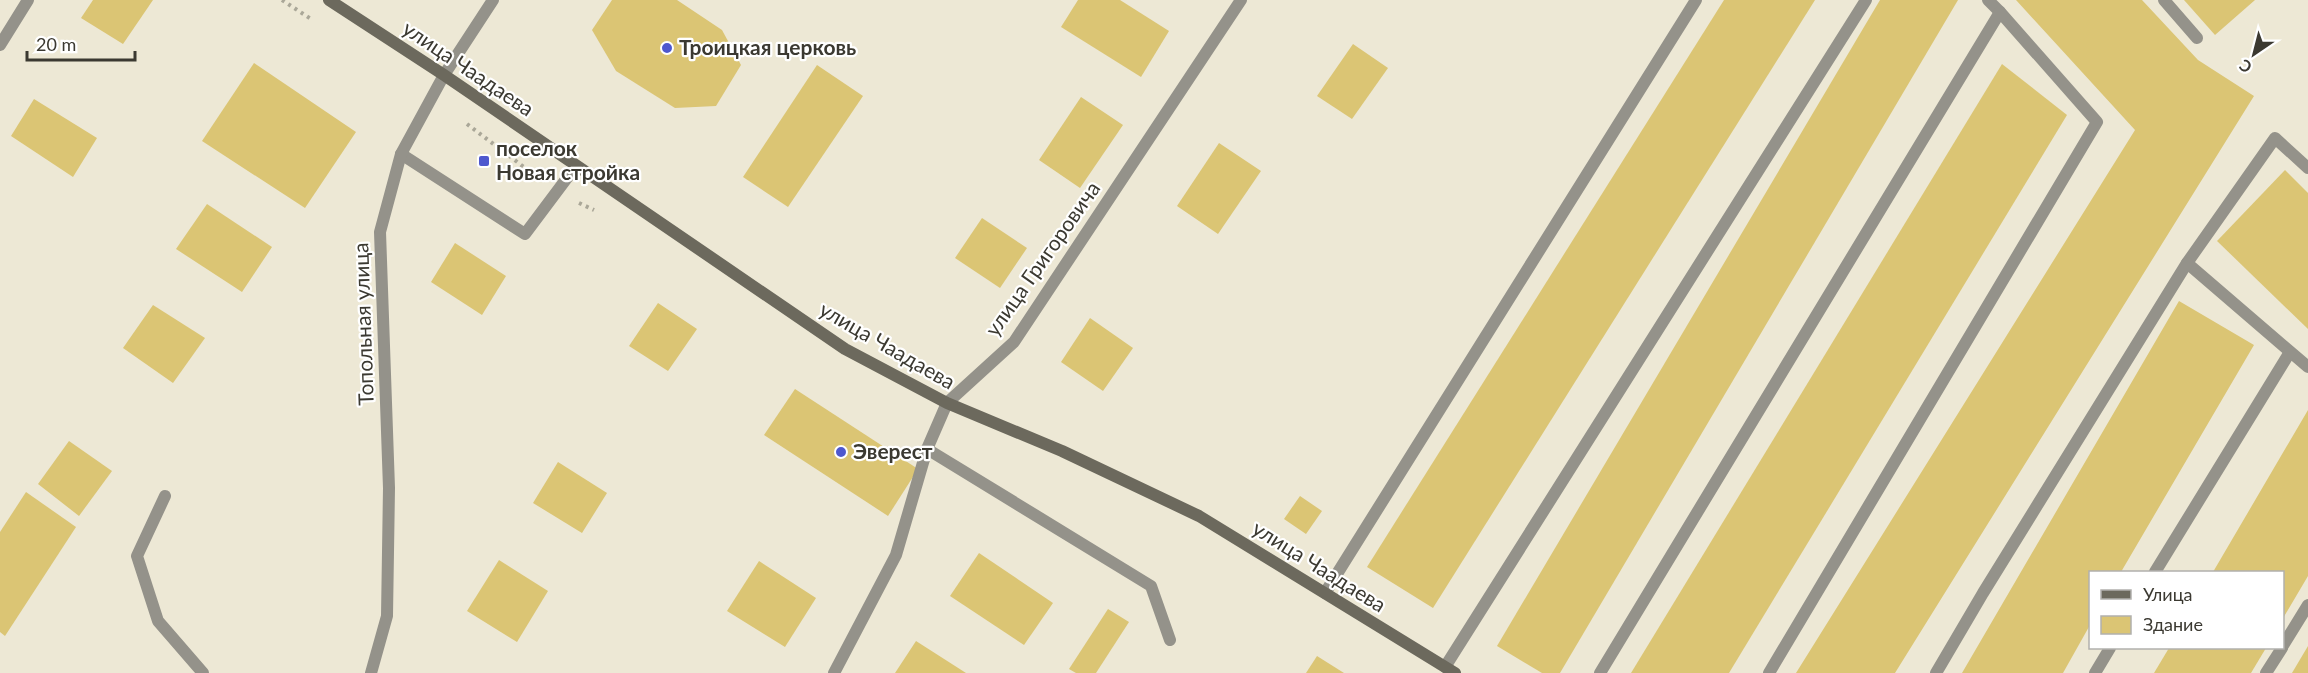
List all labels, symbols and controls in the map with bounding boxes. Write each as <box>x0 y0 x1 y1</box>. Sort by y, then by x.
street label: улица Чаадаева <box>399 15 539 121</box>
scale bar <box>27 24 135 62</box>
north arrow <box>2224 24 2284 84</box>
text: 20 m <box>36 33 76 55</box>
place label: Троицкая церковь <box>679 34 856 59</box>
marker: Троицкая церковь <box>660 41 674 55</box>
text: С <box>2235 56 2255 78</box>
place label: поселок Новая стройка <box>496 135 640 184</box>
marker: поселок Новая стройка <box>477 154 491 168</box>
street label: улица Григоровича <box>979 176 1104 340</box>
street label: Топольная улица <box>347 242 378 406</box>
street label: улица Чаадаева <box>815 296 960 394</box>
place label: Эверест <box>853 438 933 463</box>
marker: Эверест <box>834 445 848 459</box>
street label: улица Чаадаева <box>1248 515 1391 617</box>
legend <box>2089 571 2284 649</box>
text: Улица <box>2143 583 2193 605</box>
text: Здание <box>2143 613 2203 635</box>

